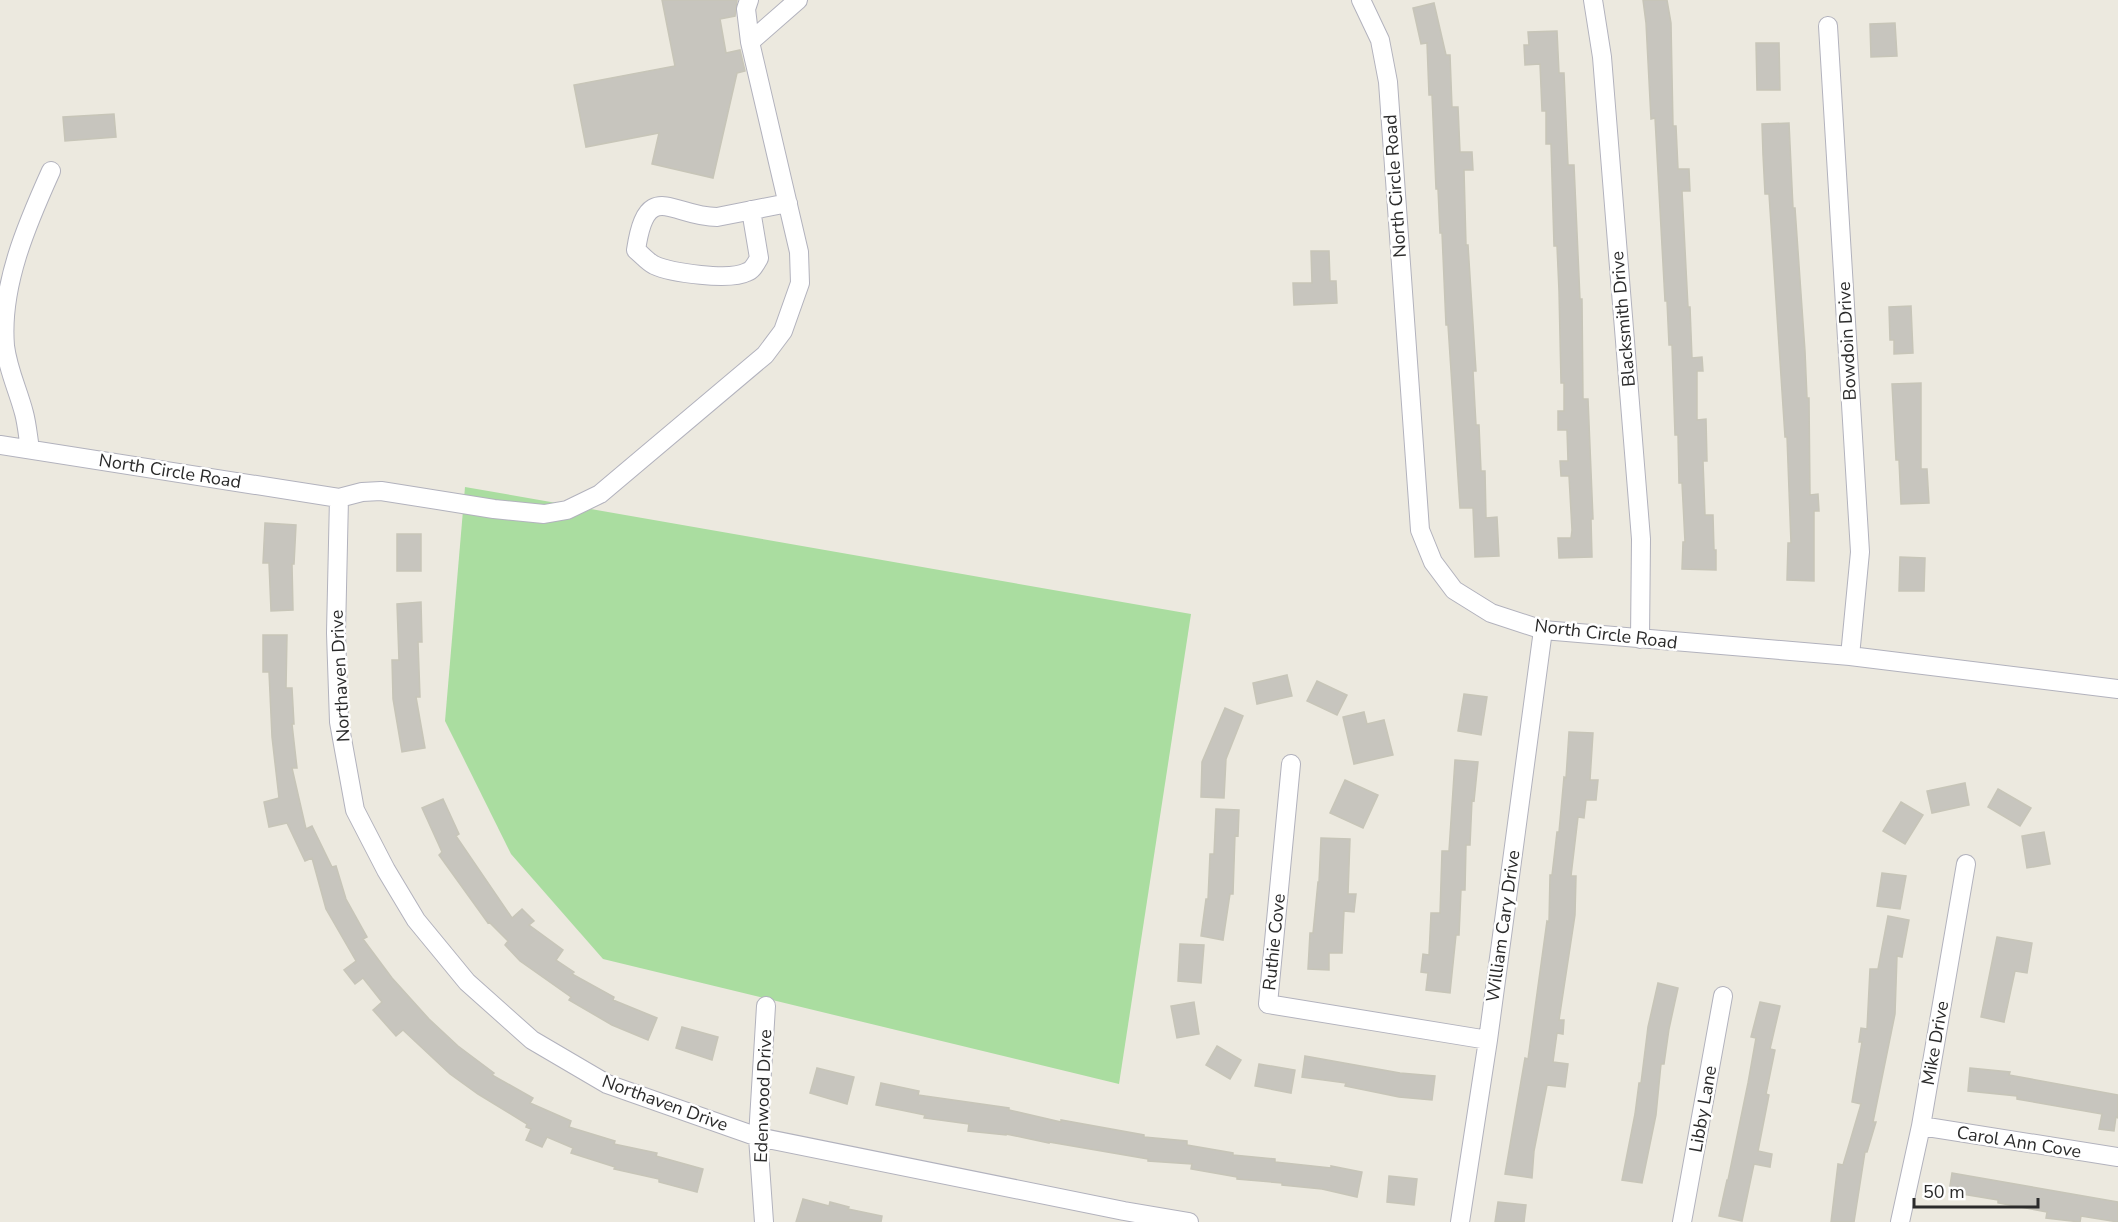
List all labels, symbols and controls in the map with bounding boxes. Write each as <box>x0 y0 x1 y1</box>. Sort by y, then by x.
street label: North Circle Road <box>1378 114 1412 258</box>
street label: Blacksmith Drive <box>1605 250 1641 388</box>
street label: Bowdoin Drive <box>1832 281 1862 401</box>
street label: North Circle Road <box>97 448 243 494</box>
street label: Northaven Drive <box>325 609 355 743</box>
street label: North Circle Road <box>1533 613 1679 655</box>
street label: William Cary Drive <box>1480 848 1526 1004</box>
street label: Ruthie Cove <box>1257 892 1291 992</box>
street label: Mike Drive <box>1916 999 1954 1087</box>
street label: Edenwood Drive <box>749 1029 777 1163</box>
street label: Libby Lane <box>1684 1064 1722 1154</box>
street label: Northaven Drive <box>599 1069 731 1137</box>
street label: Carol Ann Cove <box>1955 1120 2083 1164</box>
scale bar <box>1914 1171 2038 1209</box>
text: 50 m <box>1923 1180 1965 1204</box>

